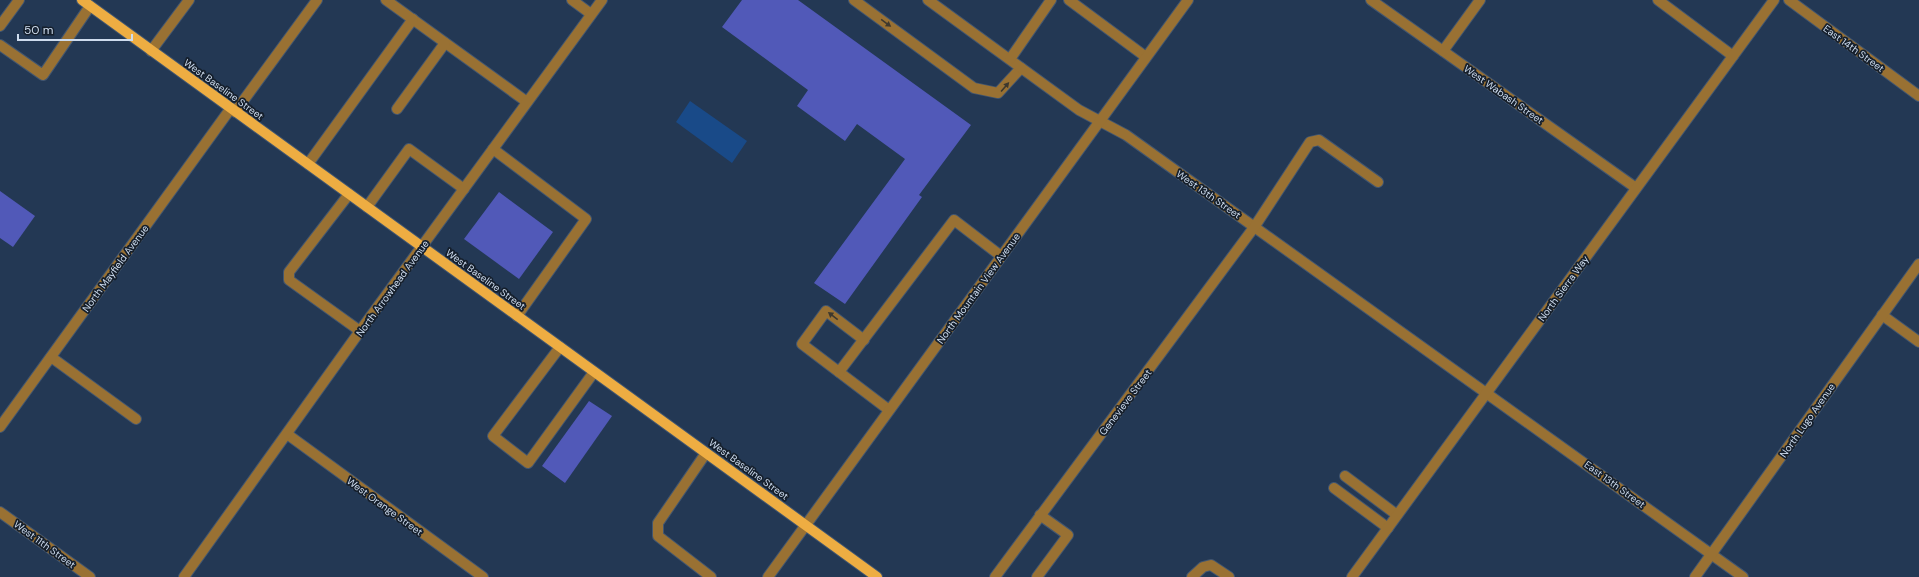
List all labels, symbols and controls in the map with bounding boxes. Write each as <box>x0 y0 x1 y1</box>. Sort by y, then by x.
scale bar <box>18 16 132 42</box>
one-way arrow <box>880 19 891 27</box>
text: 50 m <box>24 22 53 38</box>
street label: East 14th Street <box>1821 22 1887 75</box>
street label: West Baseline Street <box>181 56 266 123</box>
street label: West Wabash Street <box>1461 62 1546 127</box>
one-way arrow <box>1000 81 1009 92</box>
street label: West 13th Street <box>1174 167 1244 222</box>
street label: North Mayfield Avenue <box>79 222 152 314</box>
street label: North Mountain View Avenue <box>934 230 1023 346</box>
street label: North Arrowhead Avenue <box>353 237 432 339</box>
street label: West Baseline Street <box>443 246 528 313</box>
street label: North Sierra Way <box>1535 252 1592 324</box>
one-way arrow <box>827 312 838 320</box>
street label: Genevieve Street <box>1096 367 1155 438</box>
street label: North Lugo Avenue <box>1777 380 1838 460</box>
street label: West Baseline Street <box>706 436 791 503</box>
street label: East 13th Street <box>1582 458 1648 511</box>
street label: West Orange Street <box>344 474 425 538</box>
street label: West 11th Street <box>11 518 78 571</box>

